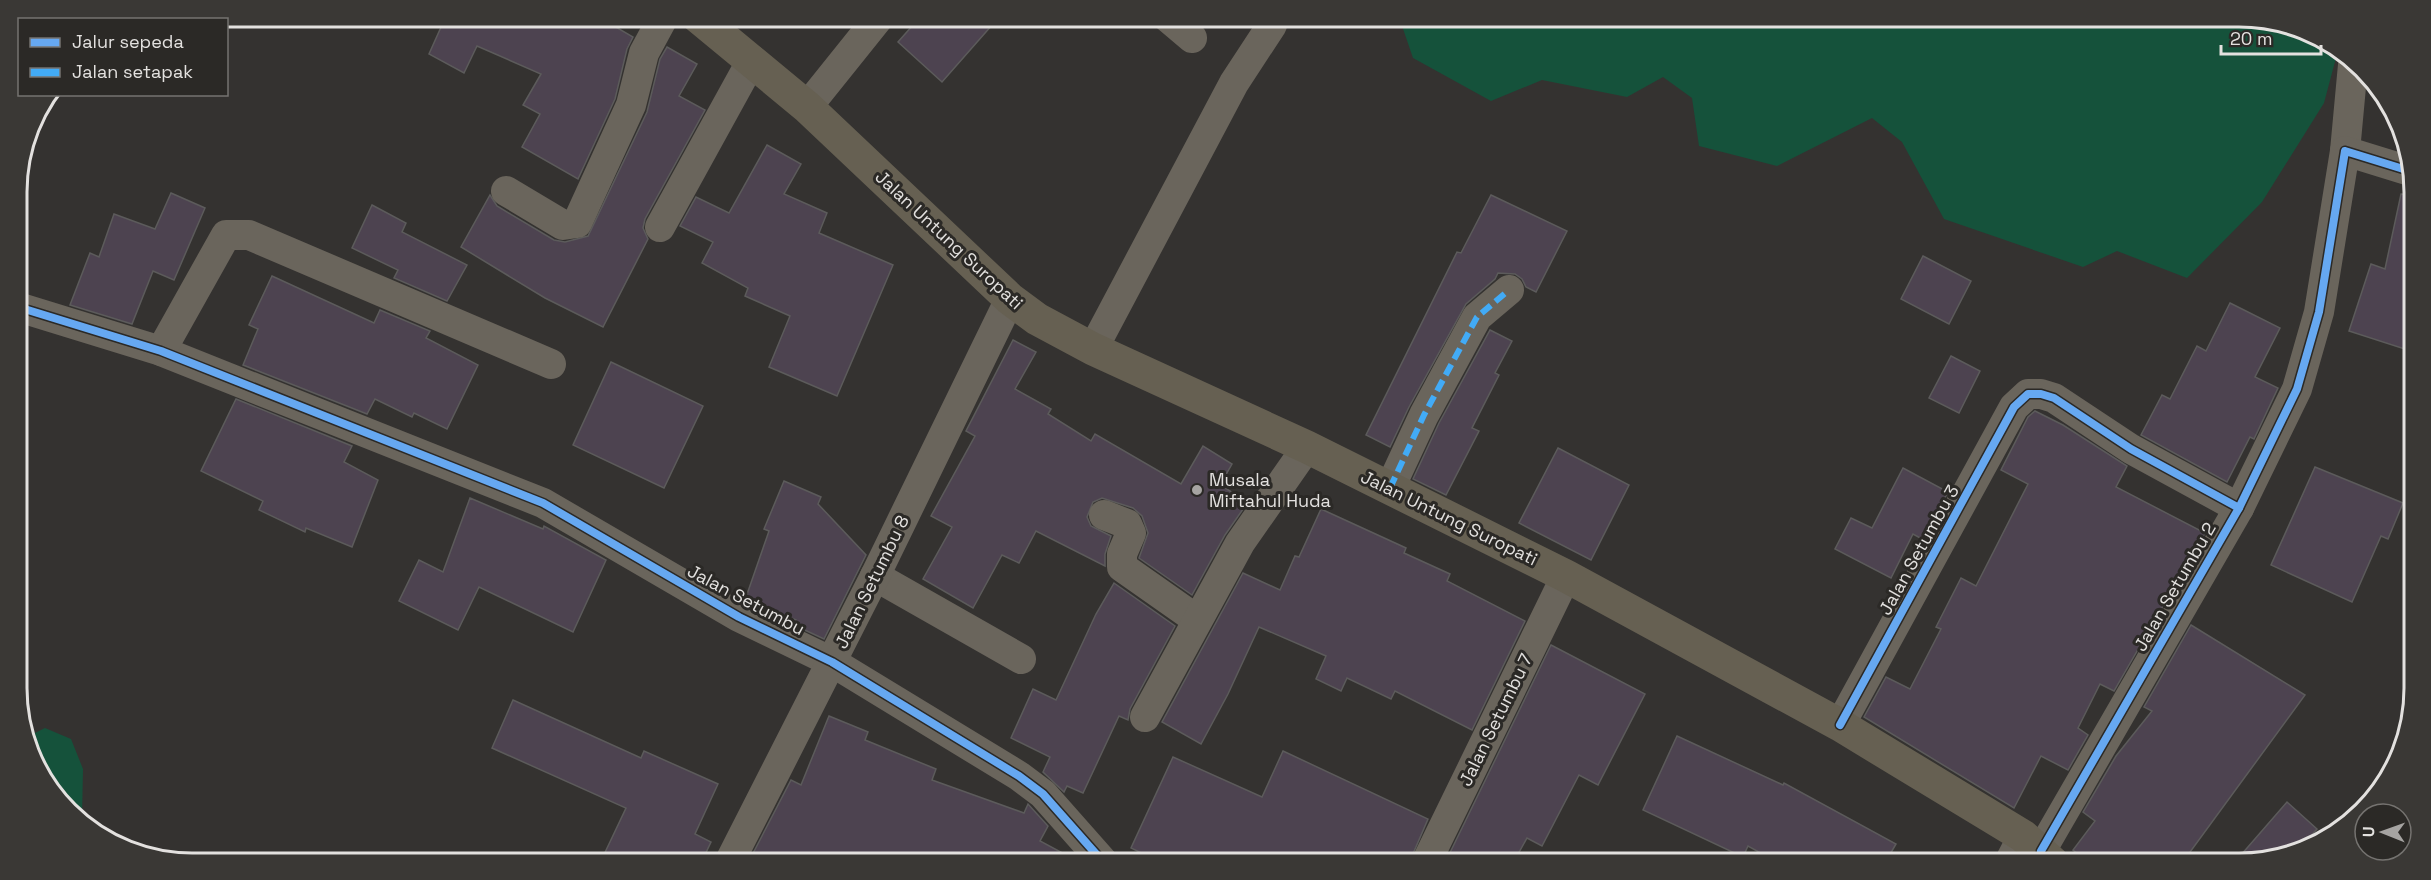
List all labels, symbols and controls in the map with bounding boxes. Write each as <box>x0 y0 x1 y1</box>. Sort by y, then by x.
legend <box>18 18 228 96</box>
scale bar <box>2221 18 2322 56</box>
text: 20 m <box>2230 27 2273 50</box>
text: Jalur sepeda <box>72 30 184 53</box>
text: Jalan setapak <box>72 60 193 83</box>
street label: Jalan Untung Suropati <box>871 165 1028 314</box>
street label: Jalan Untung Suropati <box>1357 465 1541 570</box>
place label: Musala Miftahul Huda <box>1209 468 1331 512</box>
street label: Jalan Setumbu 3 <box>1873 481 1964 619</box>
marker: Musala Miftahul Huda <box>1190 483 1204 497</box>
street label: Jalan Setumbu 8 <box>829 511 914 652</box>
street label: Jalan Setumbu 2 <box>2128 518 2221 655</box>
street label: Jalan Setumbu <box>684 559 809 640</box>
street label: Jalan Setumbu 7 <box>1454 650 1538 790</box>
north arrow <box>2353 802 2413 862</box>
text: U <box>2358 826 2379 837</box>

